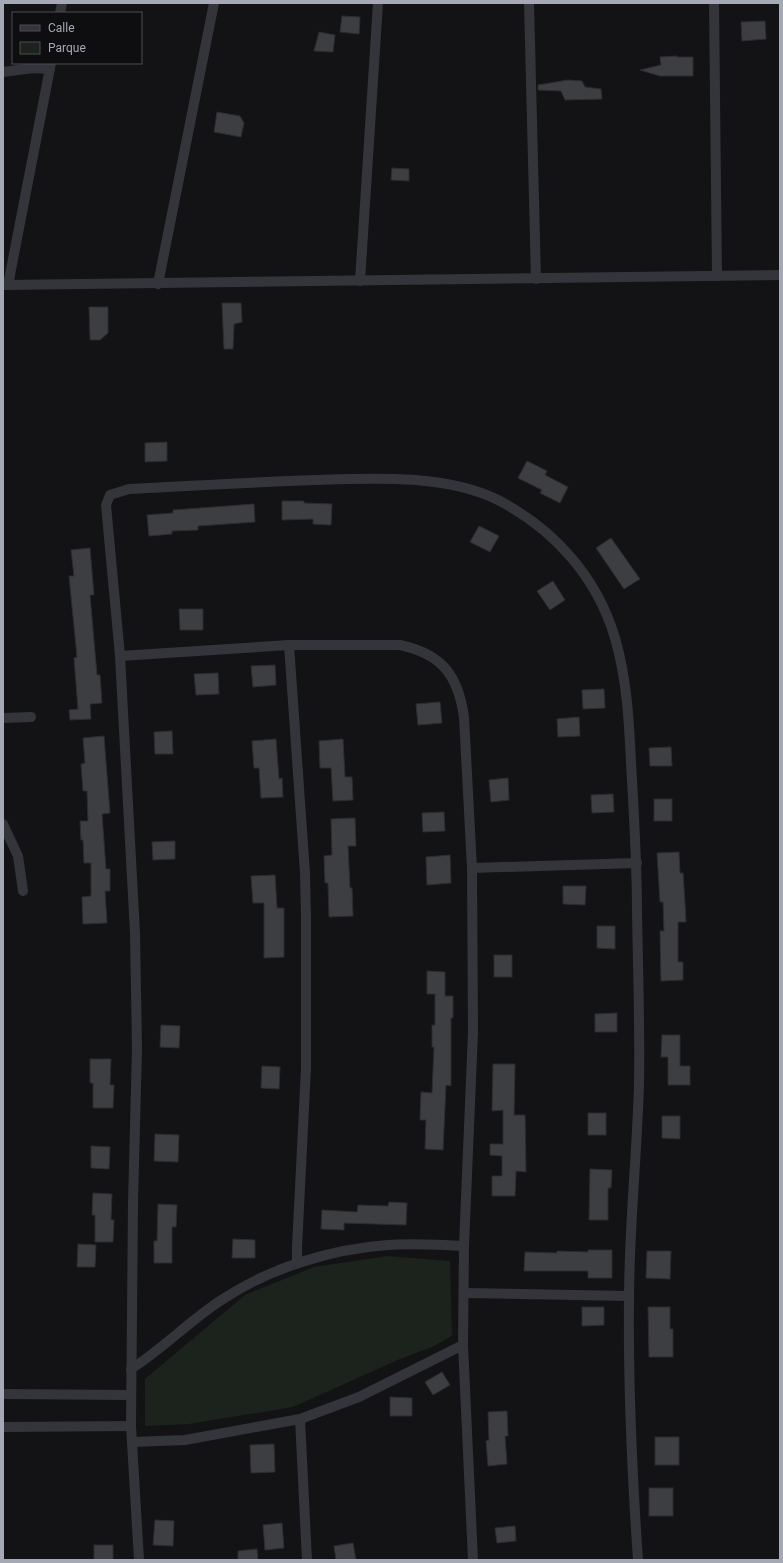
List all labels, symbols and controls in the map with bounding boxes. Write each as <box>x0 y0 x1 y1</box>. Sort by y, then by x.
legend <box>12 12 142 64</box>
text: Calle <box>48 21 75 35</box>
text: Parque <box>48 41 86 55</box>

